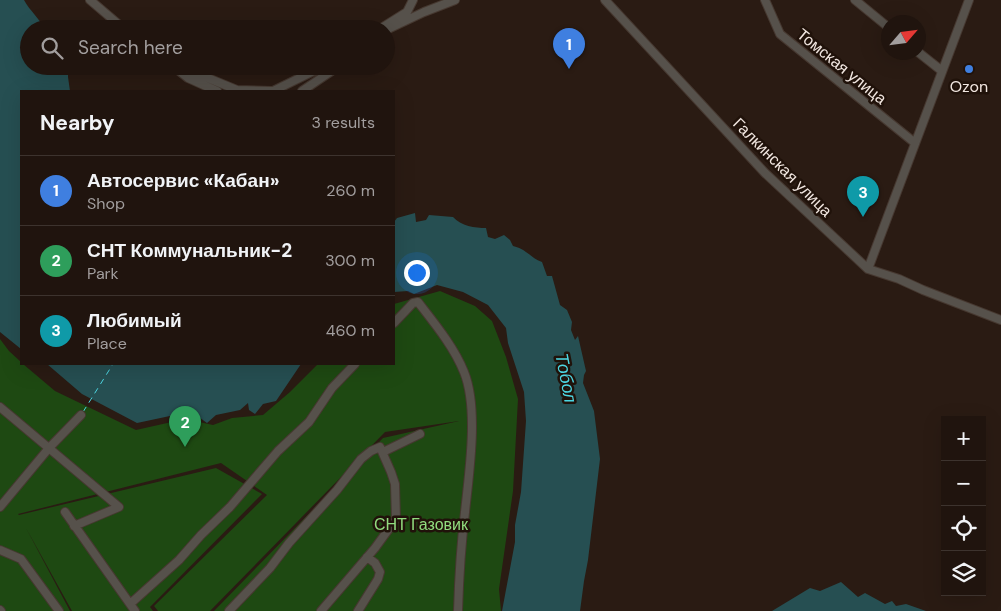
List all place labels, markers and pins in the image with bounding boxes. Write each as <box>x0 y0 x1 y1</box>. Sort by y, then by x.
pin: 1 <box>553 28 585 69</box>
marker: Ozon <box>963 63 975 75</box>
place label: Ozon <box>950 76 988 97</box>
pin: 3 <box>847 176 879 217</box>
pin: 2 <box>169 406 201 447</box>

